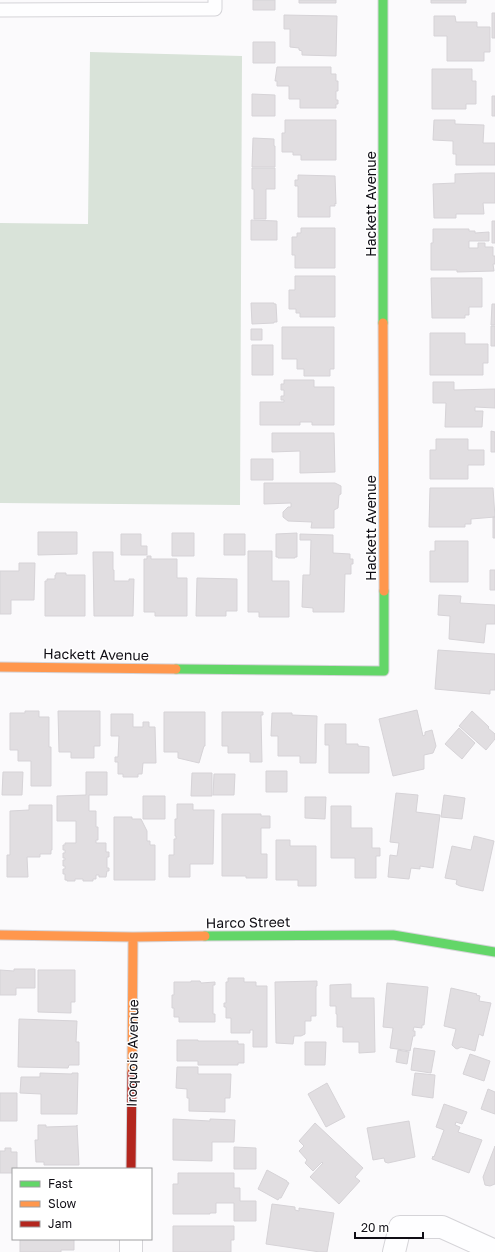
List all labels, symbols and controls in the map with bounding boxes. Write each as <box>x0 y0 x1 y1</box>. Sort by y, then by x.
street label: Hackett Avenue <box>362 151 379 257</box>
street label: Hackett Avenue <box>362 475 379 581</box>
street label: Hackett Avenue <box>43 645 149 663</box>
street label: Harco Street <box>205 913 291 931</box>
street label: Iroquois Avenue <box>123 999 141 1107</box>
legend <box>12 1168 152 1240</box>
text: Fast <box>48 1176 73 1191</box>
text: Slow <box>48 1196 76 1211</box>
scale bar <box>355 1214 423 1240</box>
text: Jam <box>48 1216 72 1231</box>
text: 20 m <box>361 1220 389 1235</box>

